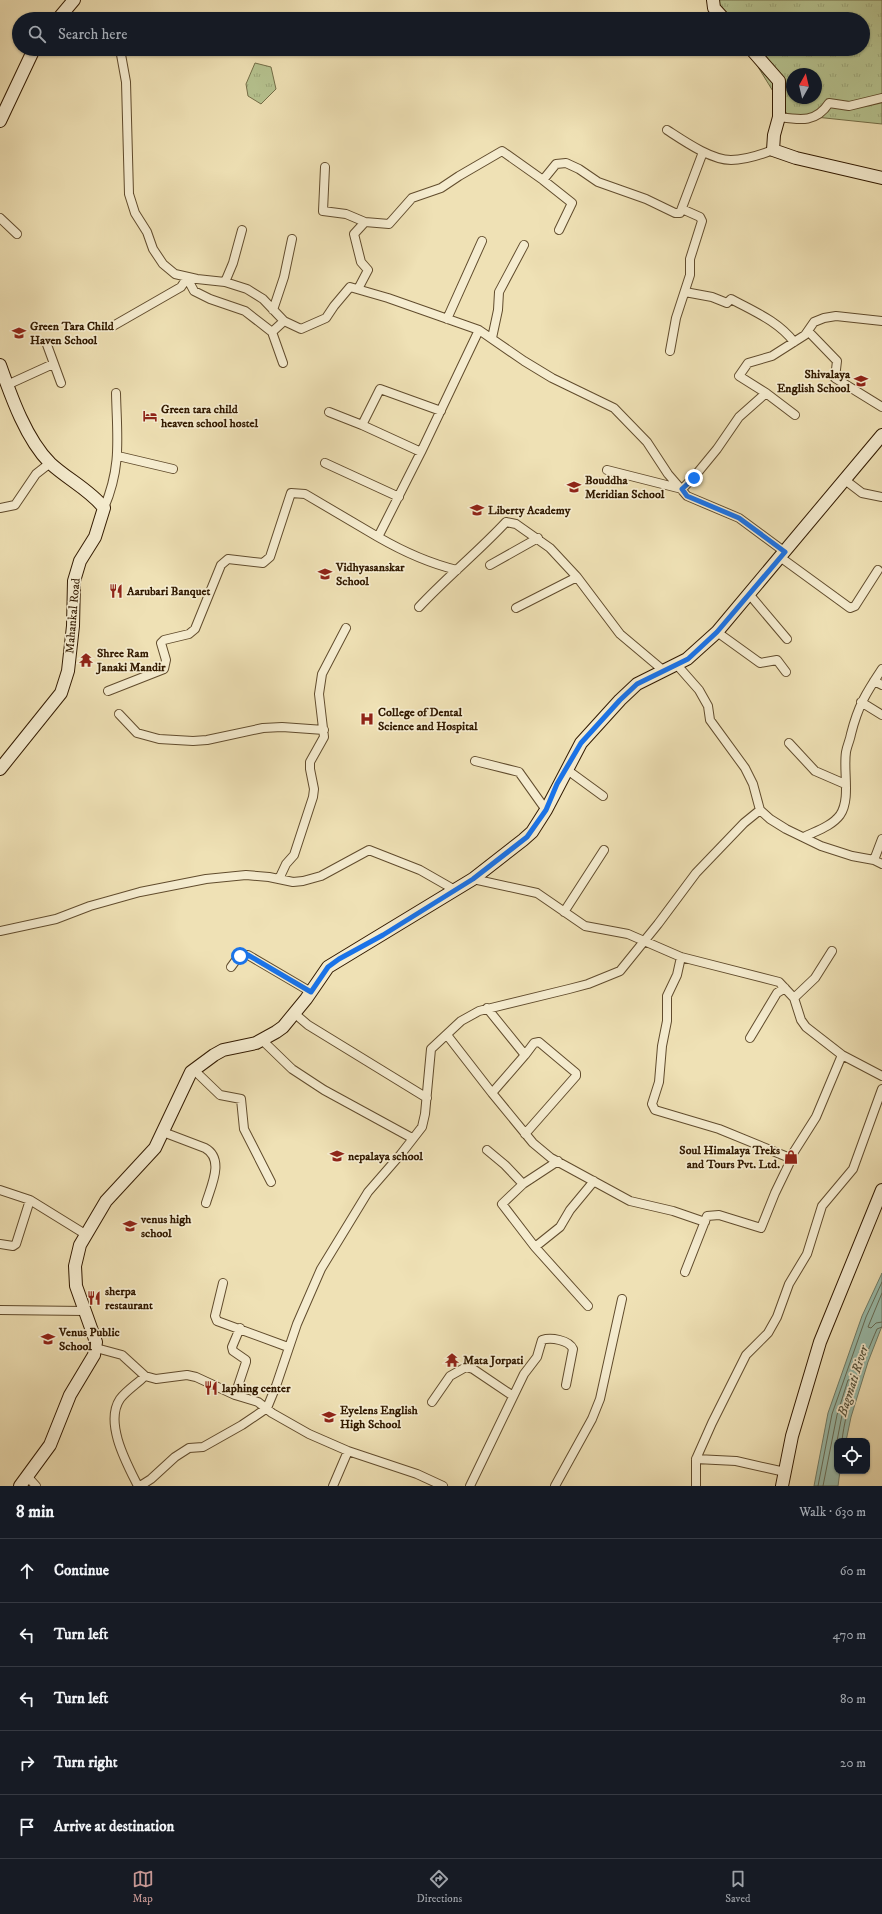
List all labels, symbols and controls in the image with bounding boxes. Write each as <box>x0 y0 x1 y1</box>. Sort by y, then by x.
search box <box>12 12 870 56</box>
icon: search <box>26 23 48 45</box>
text: Search here <box>58 25 127 44</box>
north arrow <box>786 68 822 104</box>
place label: Green Tara Child Haven School <box>30 319 115 348</box>
school or university icon: Green Tara Child Haven School <box>11 325 27 341</box>
place label: Shivalaya English School <box>777 367 851 396</box>
school or university icon: Shivalaya English School <box>853 373 869 389</box>
place label: Green tara child heaven school hostel <box>160 402 258 431</box>
hotel icon: Green tara child heaven school hostel <box>142 408 158 424</box>
route end <box>685 469 703 487</box>
place label: Bouddha Meridian School <box>585 473 665 502</box>
school or university icon: Bouddha Meridian School <box>566 479 582 495</box>
school or university icon: Liberty Academy <box>469 502 485 518</box>
place label: Liberty Academy <box>488 503 571 518</box>
place label: Vidhyasanskar School <box>335 560 405 589</box>
school or university icon: Vidhyasanskar School <box>317 566 333 582</box>
street label: Mahankal Road <box>62 578 84 654</box>
restaurant icon: Aarubari Banquet <box>108 583 124 599</box>
place label: Aarubari Banquet <box>126 584 210 599</box>
place label: Shree Ram Janaki Mandir <box>95 646 166 675</box>
temple icon: Shree Ram Janaki Mandir <box>78 652 94 668</box>
place label: College of Dental Science and Hospital <box>378 705 478 734</box>
hospital icon: College of Dental Science and Hospital <box>359 711 375 727</box>
route start <box>231 947 249 965</box>
place label: Soul Himalaya Treks and Tours Pvt. Ltd. <box>679 1143 780 1172</box>
school or university icon: nepalaya school <box>329 1148 345 1164</box>
place label: nepalaya school <box>348 1149 423 1164</box>
shop icon: Soul Himalaya Treks and Tours Pvt. Ltd. <box>783 1149 799 1165</box>
place label: venus high school <box>140 1212 192 1241</box>
school or university icon: venus high school <box>122 1218 138 1234</box>
place label: sherpa restaurant <box>105 1284 153 1313</box>
restaurant icon: sherpa restaurant <box>86 1290 102 1306</box>
place label: Venus Public School <box>58 1325 121 1354</box>
school or university icon: Venus Public School <box>40 1331 56 1347</box>
water label: Bagmati River <box>834 1342 872 1419</box>
temple icon: Mata Jorpati <box>444 1352 460 1368</box>
place label: Mata Jorpati <box>463 1353 523 1368</box>
restaurant icon: laphing center <box>203 1380 219 1396</box>
place label: laphing center <box>221 1381 291 1396</box>
place label: Eyelens English High School <box>340 1403 419 1432</box>
school or university icon: Eyelens English High School <box>321 1409 337 1425</box>
map controls <box>834 1438 870 1474</box>
button: locate <box>834 1438 870 1474</box>
text: 8 min <box>16 1501 54 1523</box>
text: Walk · 630 m <box>799 1504 866 1520</box>
icon: ahead <box>16 1560 38 1582</box>
text: Continue <box>54 1561 109 1580</box>
text: 60 m <box>840 1563 866 1579</box>
icon: left <box>16 1624 38 1646</box>
text: Turn left <box>54 1625 108 1644</box>
text: 470 m <box>833 1627 866 1643</box>
icon: left <box>16 1688 38 1710</box>
text: Turn left <box>54 1689 108 1708</box>
text: 80 m <box>840 1691 866 1707</box>
icon: right <box>16 1752 38 1774</box>
text: Turn right <box>54 1753 117 1772</box>
text: 20 m <box>840 1755 866 1771</box>
icon: arrive <box>16 1816 38 1838</box>
text: Arrive at destination <box>54 1817 174 1836</box>
tab: Map <box>132 1868 154 1906</box>
tab: Directions <box>417 1868 462 1906</box>
tab: Saved <box>725 1868 750 1906</box>

